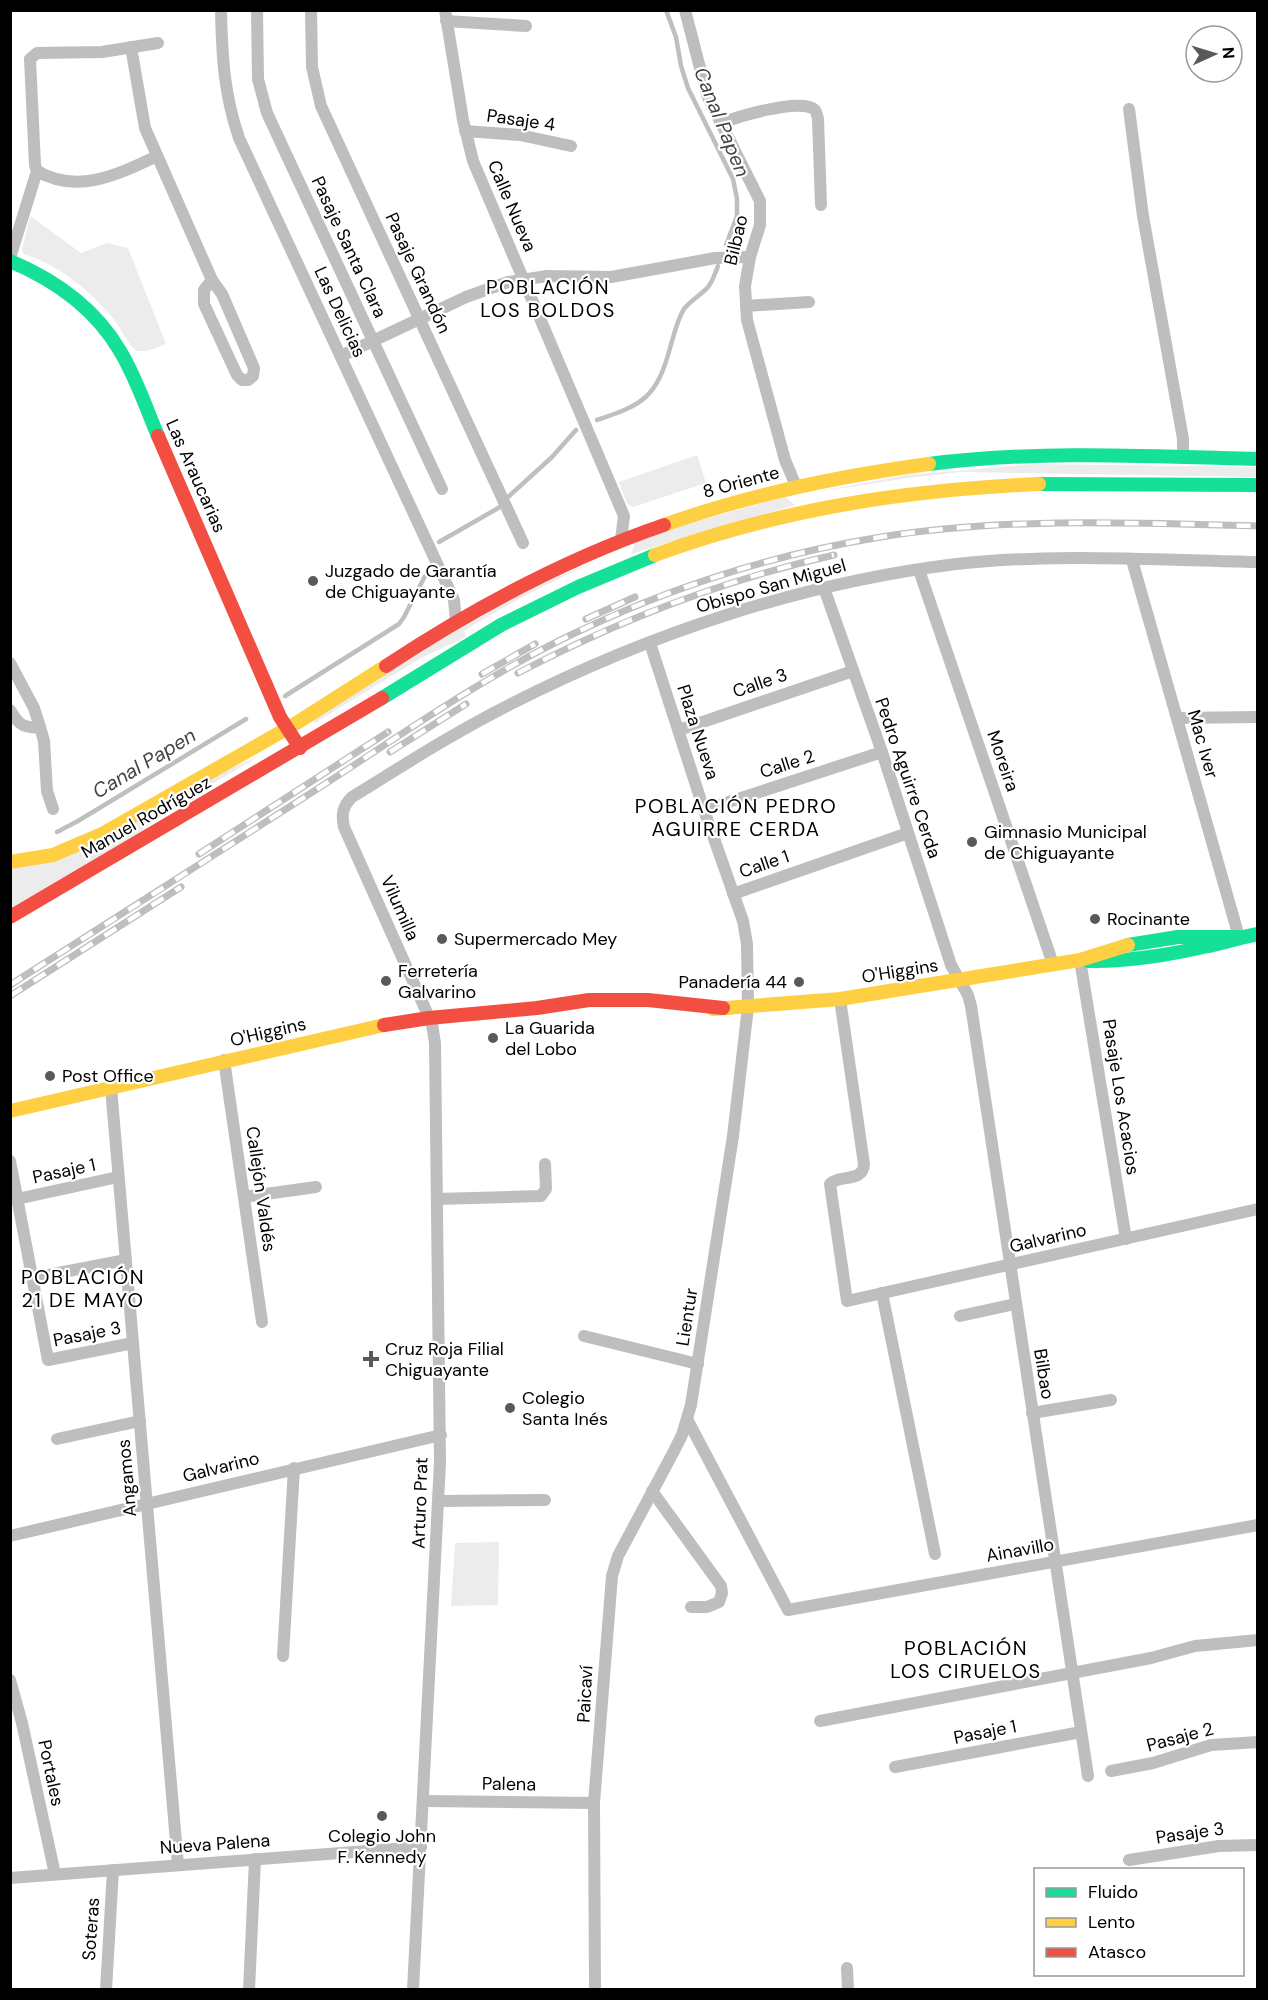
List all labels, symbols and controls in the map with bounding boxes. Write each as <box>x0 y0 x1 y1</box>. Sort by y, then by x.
north arrow <box>1184 24 1244 84</box>
text: N <box>1218 46 1239 60</box>
water label: Canal Papen <box>688 63 756 181</box>
street label: Pasaje 4 <box>485 103 557 137</box>
street label: Calle Nueva <box>482 157 542 255</box>
street label: Pasaje Santa Clara <box>306 172 392 322</box>
street label: Pasaje Grandón <box>379 209 457 337</box>
street label: Bilbao <box>719 212 753 268</box>
street label: Las Delicias <box>309 263 371 361</box>
district label: POBLACIÓN LOS BOLDOS <box>480 274 616 323</box>
street label: Las Araucarias <box>160 416 232 536</box>
street label: 8 Oriente <box>700 460 782 504</box>
street label: Obispo San Miguel <box>693 553 849 619</box>
place label: Juzgado de Garantía de Chiguayante <box>325 559 497 604</box>
marker: Juzgado de Garantía de Chiguayante <box>306 574 320 588</box>
street label: Calle 3 <box>729 662 791 704</box>
street label: Plaza Nueva <box>671 681 725 783</box>
street label: Pedro Aguirre Cerda <box>869 694 947 862</box>
street label: Mac Iver <box>1182 707 1224 781</box>
water label: Canal Papen <box>88 722 200 804</box>
street label: Moreira <box>981 727 1025 795</box>
street label: Calle 2 <box>757 744 817 784</box>
street label: Manuel Rodríguez <box>77 770 215 864</box>
district label: POBLACIÓN PEDRO AGUIRRE CERDA <box>635 793 837 842</box>
place label: Gimnasio Municipal de Chiguayante <box>984 820 1147 865</box>
marker: Gimnasio Municipal de Chiguayante <box>965 835 979 849</box>
street label: Calle 1 <box>736 844 792 884</box>
street label: Vilumilla <box>375 872 425 944</box>
place label: Rocinante <box>1107 907 1190 931</box>
marker: Rocinante <box>1088 912 1102 926</box>
place label: Supermercado Mey <box>454 927 617 951</box>
marker: Supermercado Mey <box>435 932 449 946</box>
street label: O'Higgins <box>860 953 940 989</box>
place label: Ferretería Galvarino <box>398 959 478 1004</box>
place label: Panadería 44 <box>678 970 787 994</box>
marker: Ferretería Galvarino <box>379 974 393 988</box>
marker: Panadería 44 <box>792 975 806 989</box>
street label: O'Higgins <box>228 1012 308 1052</box>
place label: La Guarida del Lobo <box>505 1016 595 1061</box>
street label: Pasaje Los Acacios <box>1097 1017 1145 1177</box>
marker: La Guarida del Lobo <box>486 1031 500 1045</box>
place label: Post Office <box>62 1064 154 1088</box>
marker: Post Office <box>43 1069 57 1083</box>
street label: Callejón Valdés <box>240 1125 282 1253</box>
street label: Pasaje 1 <box>30 1153 98 1189</box>
street label: Galvarino <box>1007 1218 1089 1258</box>
district label: POBLACIÓN 21 DE MAYO <box>21 1264 145 1313</box>
street label: Lientur <box>671 1286 703 1348</box>
street label: Pasaje 3 <box>51 1316 123 1352</box>
place label: Cruz Roja Filial Chiguayante <box>385 1337 504 1382</box>
street label: Bilbao <box>1028 1347 1060 1401</box>
marker: Cruz Roja Filial Chiguayante <box>362 1350 380 1368</box>
place label: Colegio Santa Inés <box>522 1386 608 1431</box>
marker: Colegio Santa Inés <box>503 1401 517 1415</box>
street label: Angamos <box>112 1438 142 1518</box>
street label: Galvarino <box>180 1446 262 1488</box>
street label: Arturo Prat <box>406 1457 434 1549</box>
street label: Ainavillo <box>984 1532 1056 1568</box>
district label: POBLACIÓN LOS CIRUELOS <box>890 1635 1042 1684</box>
street label: Paicaví <box>572 1665 598 1723</box>
street label: Pasaje 1 <box>951 1714 1019 1750</box>
street label: Pasaje 2 <box>1144 1717 1216 1757</box>
street label: Portales <box>32 1738 70 1808</box>
street label: Palena <box>482 1772 536 1796</box>
marker: Colegio John F. Kennedy <box>375 1809 389 1823</box>
street label: Pasaje 3 <box>1154 1816 1226 1850</box>
place label: Colegio John F. Kennedy <box>328 1824 436 1869</box>
street label: Nueva Palena <box>159 1828 271 1860</box>
legend <box>1034 1868 1244 1976</box>
text: Fluido <box>1088 1880 1138 1904</box>
street label: Soteras <box>77 1897 105 1961</box>
text: Lento <box>1088 1910 1135 1934</box>
text: Atasco <box>1088 1940 1146 1964</box>

